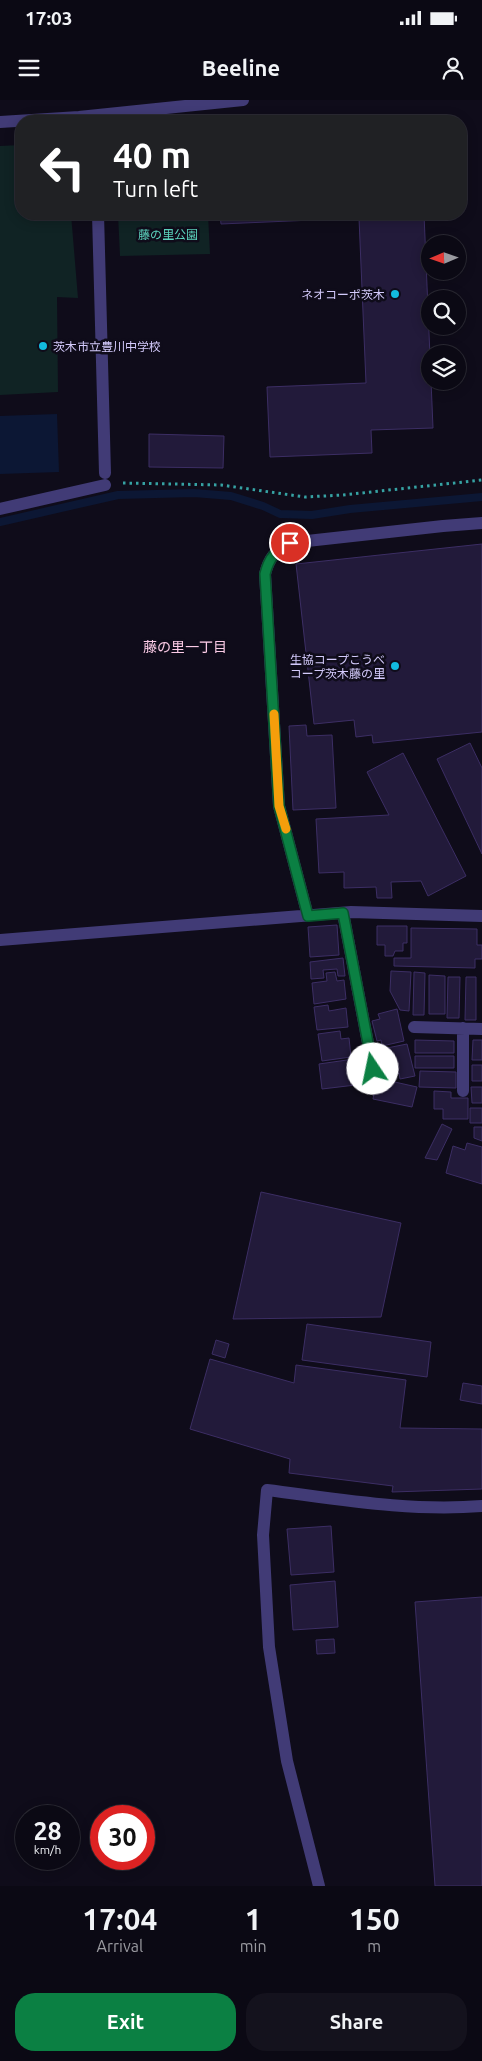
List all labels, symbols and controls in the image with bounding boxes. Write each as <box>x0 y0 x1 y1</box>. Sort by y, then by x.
text: 17:03 <box>25 7 73 29</box>
icon: menu <box>15 54 43 82</box>
icon: person <box>439 54 467 82</box>
text: Beeline <box>202 55 280 80</box>
icon: left <box>30 135 95 200</box>
text: 40 m <box>113 135 191 175</box>
text: Turn left <box>113 176 198 201</box>
park label: 藤の里公園 <box>138 228 198 241</box>
north arrow <box>421 235 466 280</box>
map controls <box>421 235 466 390</box>
place label: ネオコーポ茨木 <box>301 288 385 301</box>
marker: ネオコーポ茨木 <box>389 288 401 300</box>
button: search <box>421 290 466 335</box>
marker: 茨木市立豊川中学校 <box>37 340 49 352</box>
place label: 茨木市立豊川中学校 <box>53 340 161 353</box>
button: layers <box>421 345 466 390</box>
pin <box>269 522 311 564</box>
icon: arrive <box>276 529 304 557</box>
district label: 藤の里一丁目 <box>143 639 227 655</box>
place label: 生協コープこうべ コープ茨木藤の里 <box>290 653 385 680</box>
marker: 生協コープこうべ コープ茨木藤の里 <box>389 660 401 672</box>
position arrow <box>346 1042 398 1094</box>
speed limit sign: 30 <box>90 1805 155 1870</box>
text: 28 <box>33 1817 62 1845</box>
text: km/h <box>34 1843 61 1856</box>
text: 17:04 <box>82 1902 157 1936</box>
text: 1 <box>245 1902 262 1936</box>
text: 150 <box>349 1902 400 1936</box>
text: Arrival <box>97 1937 143 1955</box>
text: min <box>240 1937 267 1955</box>
text: m <box>367 1937 381 1955</box>
button: Exit <box>15 1993 236 2051</box>
button: Share <box>246 1993 467 2051</box>

